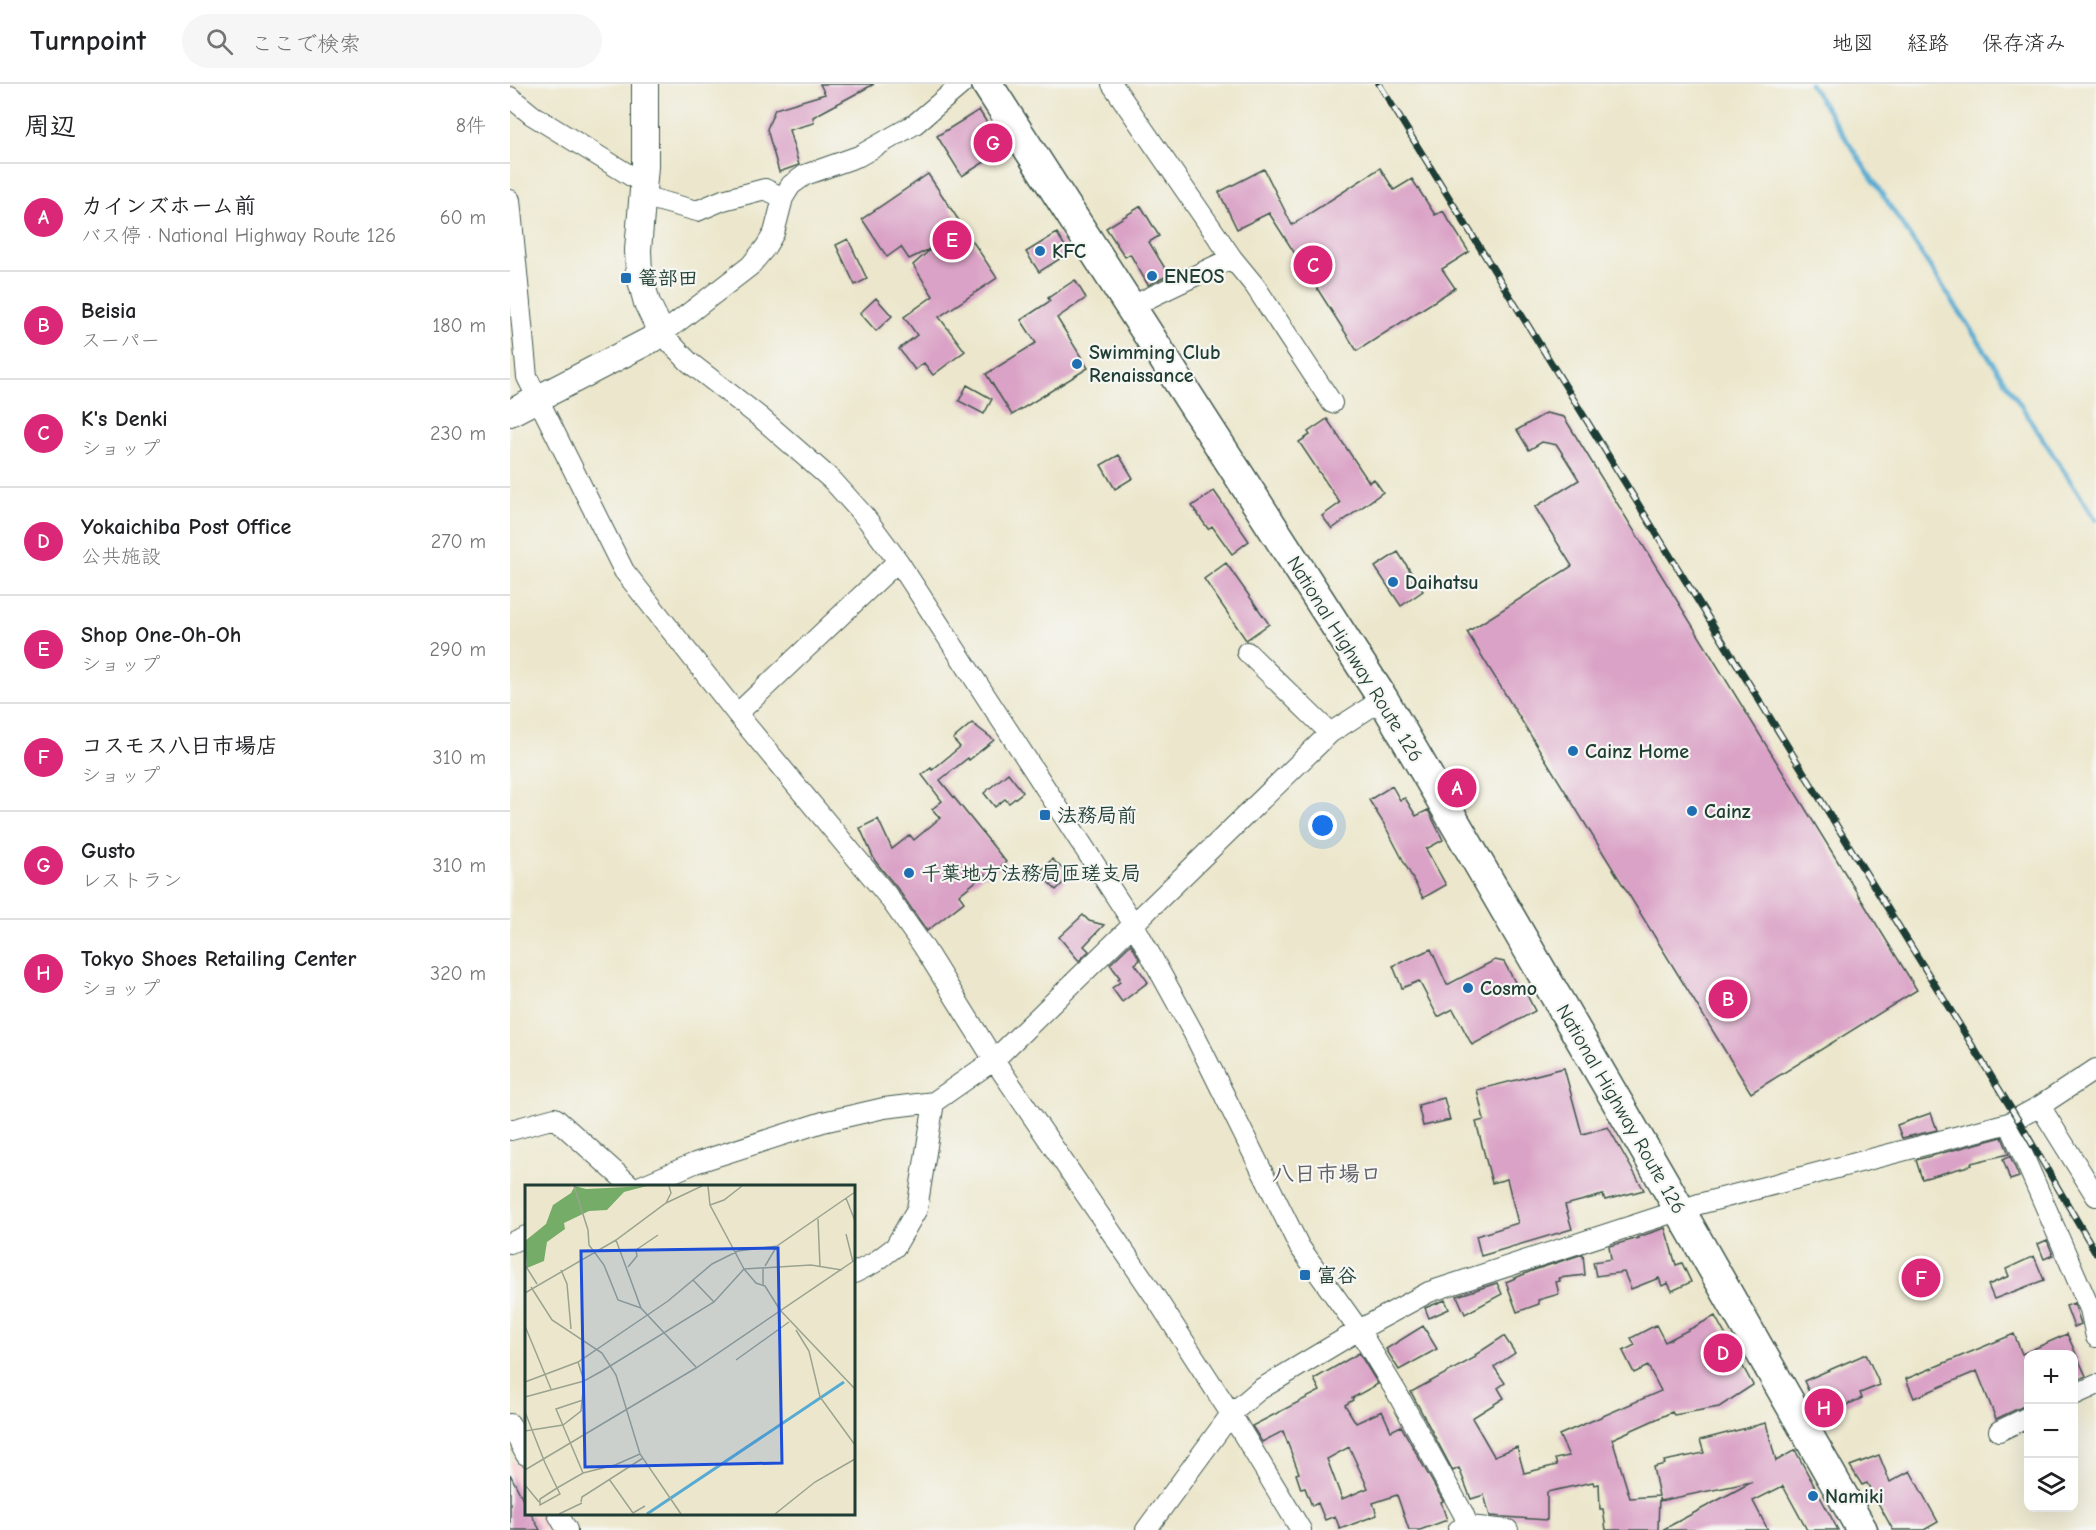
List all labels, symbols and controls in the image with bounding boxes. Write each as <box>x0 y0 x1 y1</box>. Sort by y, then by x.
search box <box>182 14 602 68</box>
text: Turnpoint <box>30 25 146 57</box>
icon: search <box>203 25 236 58</box>
text: ここで検索 <box>251 31 361 57</box>
text: 地図 <box>1832 31 1874 55</box>
text: 経路 <box>1907 31 1949 55</box>
text: 保存済み <box>1982 31 2066 55</box>
text: 周辺 <box>24 112 76 142</box>
text: 8件 <box>456 114 486 137</box>
pin: G <box>974 120 1012 166</box>
text: カインズホーム前 <box>81 193 256 219</box>
text: A <box>38 206 49 229</box>
text: 60 m <box>440 206 486 229</box>
pin: E <box>932 218 972 262</box>
text: バス停 · National Highway Route 126 <box>81 224 396 247</box>
place label: KFC <box>1052 240 1086 263</box>
pin: C <box>1294 242 1332 288</box>
marker: KFC <box>1033 244 1047 258</box>
place label: ENEOS <box>1164 265 1225 288</box>
place label: 篭部田 <box>638 267 698 290</box>
marker: ENEOS <box>1145 269 1159 283</box>
marker: 篭部田 <box>619 271 633 285</box>
text: Beisia <box>81 298 136 324</box>
text: B <box>37 314 50 337</box>
text: 180 m <box>432 314 486 337</box>
text: スーパー <box>81 329 160 352</box>
place label: Swimming Club Renaissance <box>1089 341 1220 387</box>
marker: Swimming Club Renaissance <box>1070 357 1084 371</box>
text: K's Denki <box>81 406 168 432</box>
text: C <box>37 422 50 445</box>
text: 230 m <box>430 422 486 445</box>
text: ショップ <box>81 437 160 460</box>
text: Yokaichiba Post Office <box>81 514 291 540</box>
text: D <box>37 530 50 553</box>
text: 270 m <box>431 530 486 553</box>
text: 公共施設 <box>81 545 161 568</box>
street label: National Highway Route 126 <box>1282 552 1428 766</box>
place label: Daihatsu <box>1405 571 1479 594</box>
marker: Daihatsu <box>1386 575 1400 589</box>
text: Shop One-Oh-Oh <box>81 622 241 648</box>
text: E <box>38 638 49 661</box>
text: 290 m <box>430 638 486 661</box>
text: ショップ <box>81 653 160 676</box>
text: コスモス八日市場店 <box>81 733 278 759</box>
place label: Cainz Home <box>1585 740 1689 763</box>
marker: Cainz Home <box>1566 744 1580 758</box>
text: F <box>38 746 49 769</box>
text: 310 m <box>433 746 486 769</box>
text: ショップ <box>81 764 160 787</box>
pin: A <box>1438 766 1476 810</box>
place label: Cainz <box>1704 800 1751 823</box>
place label: 法務局前 <box>1057 804 1137 827</box>
marker: Cainz <box>1685 804 1699 818</box>
marker: 法務局前 <box>1038 808 1052 822</box>
your location <box>1308 811 1337 840</box>
text: Gusto <box>81 838 135 864</box>
text: G <box>36 854 51 877</box>
text: 310 m <box>433 854 486 877</box>
place label: 千葉地方法務局匝瑳支局 <box>921 862 1141 885</box>
marker: 千葉地方法務局匝瑳支局 <box>902 866 916 880</box>
text: レストラン <box>81 869 183 892</box>
text: Tokyo Shoes Retailing Center <box>81 946 356 972</box>
text: H <box>36 962 51 985</box>
text: 320 m <box>430 962 486 985</box>
pin: B <box>1708 976 1748 1022</box>
text: ショップ <box>81 977 160 1000</box>
place label: Cosmo <box>1480 977 1537 1000</box>
marker: Cosmo <box>1461 981 1475 995</box>
street label: National Highway Route 126 <box>1551 1000 1691 1218</box>
district label: 八日市場ロ <box>1272 1161 1382 1187</box>
inset map <box>525 1185 855 1515</box>
pin: F <box>1902 1256 1940 1300</box>
place label: 富谷 <box>1317 1264 1357 1287</box>
marker: 富谷 <box>1298 1268 1312 1282</box>
pin: D <box>1704 1330 1742 1376</box>
map controls <box>2024 1350 2078 1512</box>
button: + <box>2024 1350 2078 1404</box>
pin: H <box>1804 1386 1844 1430</box>
button: − <box>2024 1404 2078 1458</box>
button: layers <box>2024 1458 2078 1512</box>
place label: Namiki <box>1825 1485 1884 1508</box>
marker: Namiki <box>1806 1489 1820 1503</box>

